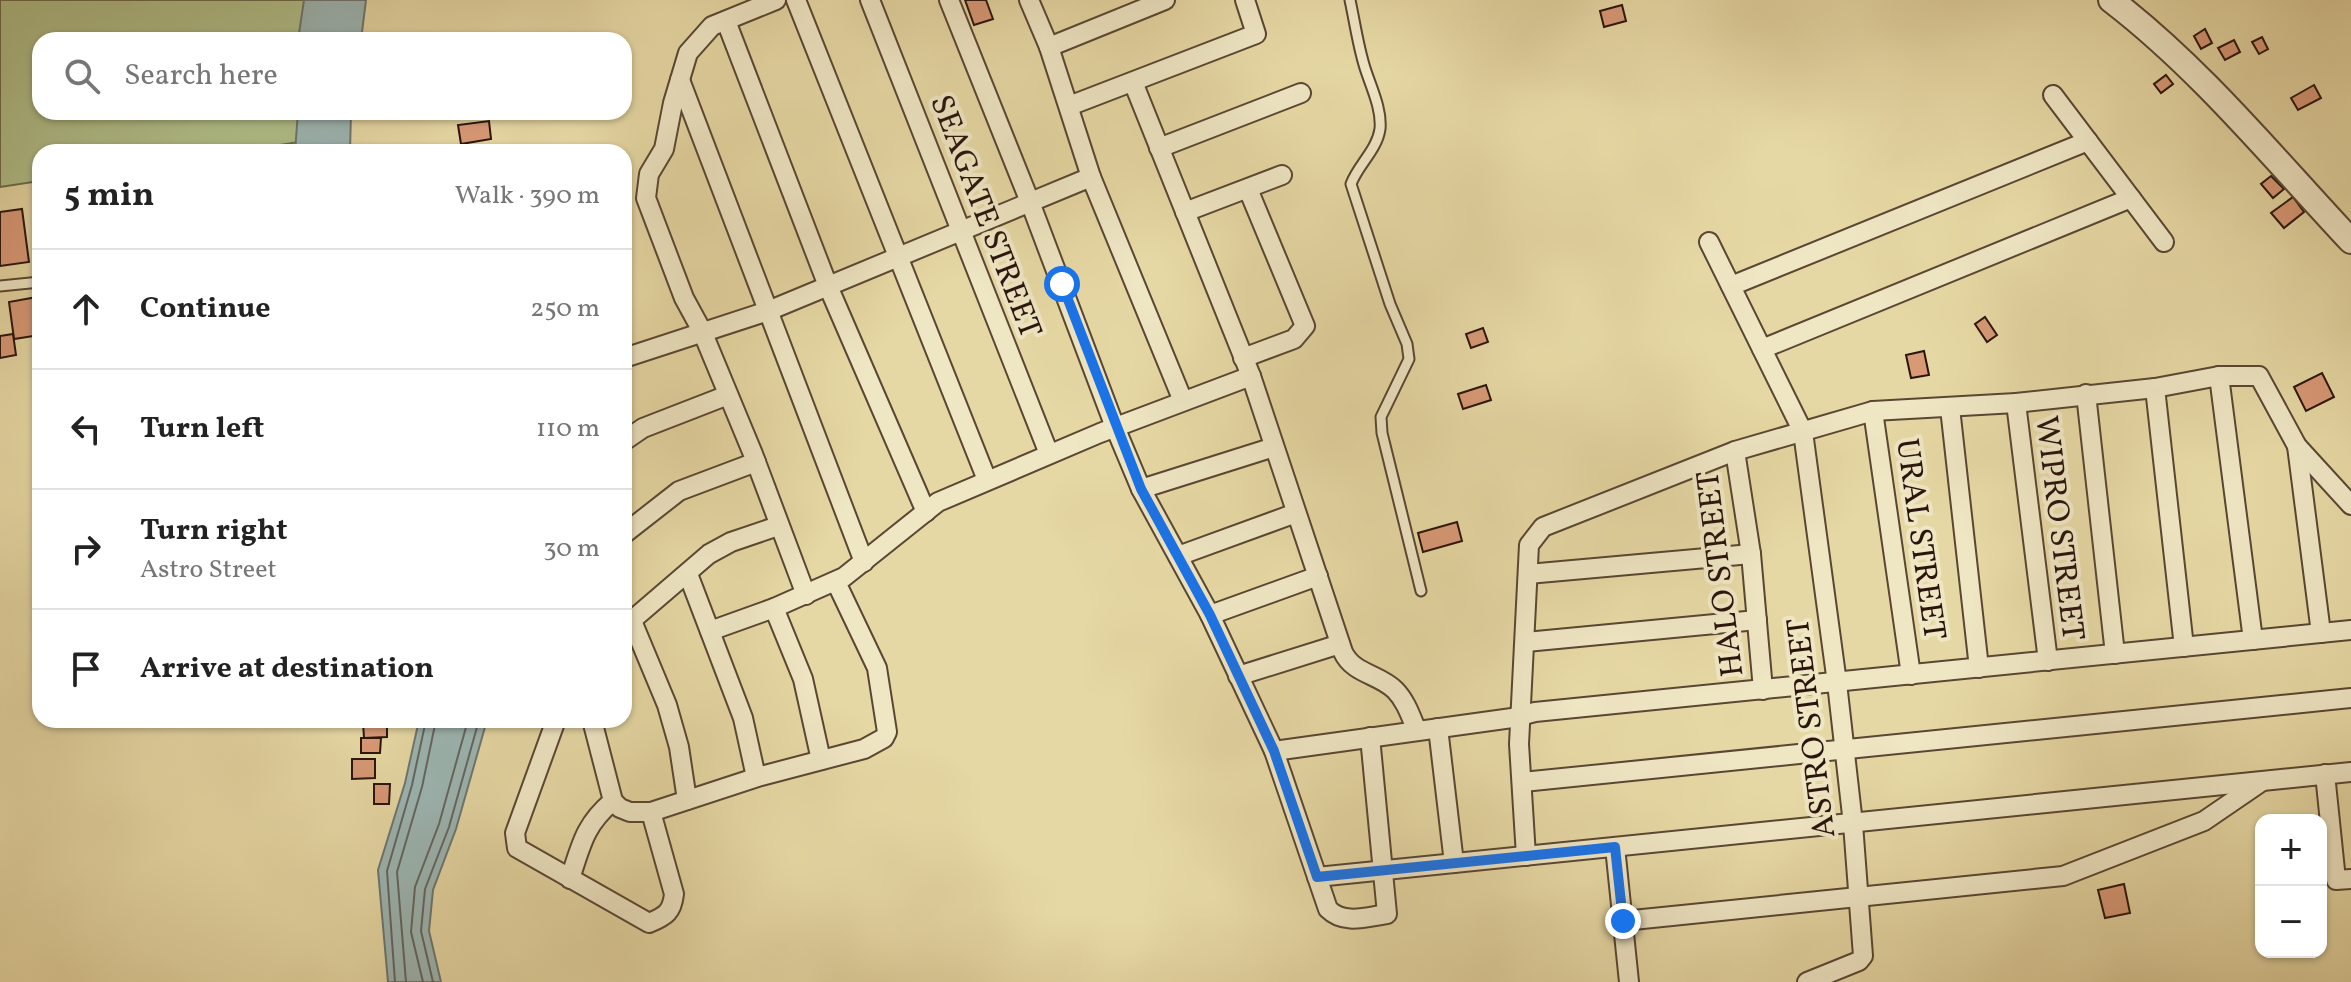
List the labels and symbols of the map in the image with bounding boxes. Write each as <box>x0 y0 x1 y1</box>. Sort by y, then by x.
street label: SEAGATE STREET <box>918 89 1051 345</box>
route start <box>1044 266 1080 302</box>
street label: WIPRO STREET <box>2022 413 2094 643</box>
street label: URAL STREET <box>1883 436 1955 643</box>
street label: HALO STREET <box>1688 468 1756 679</box>
street label: ASTRO STREET <box>1778 615 1848 840</box>
route end <box>1605 903 1641 939</box>

